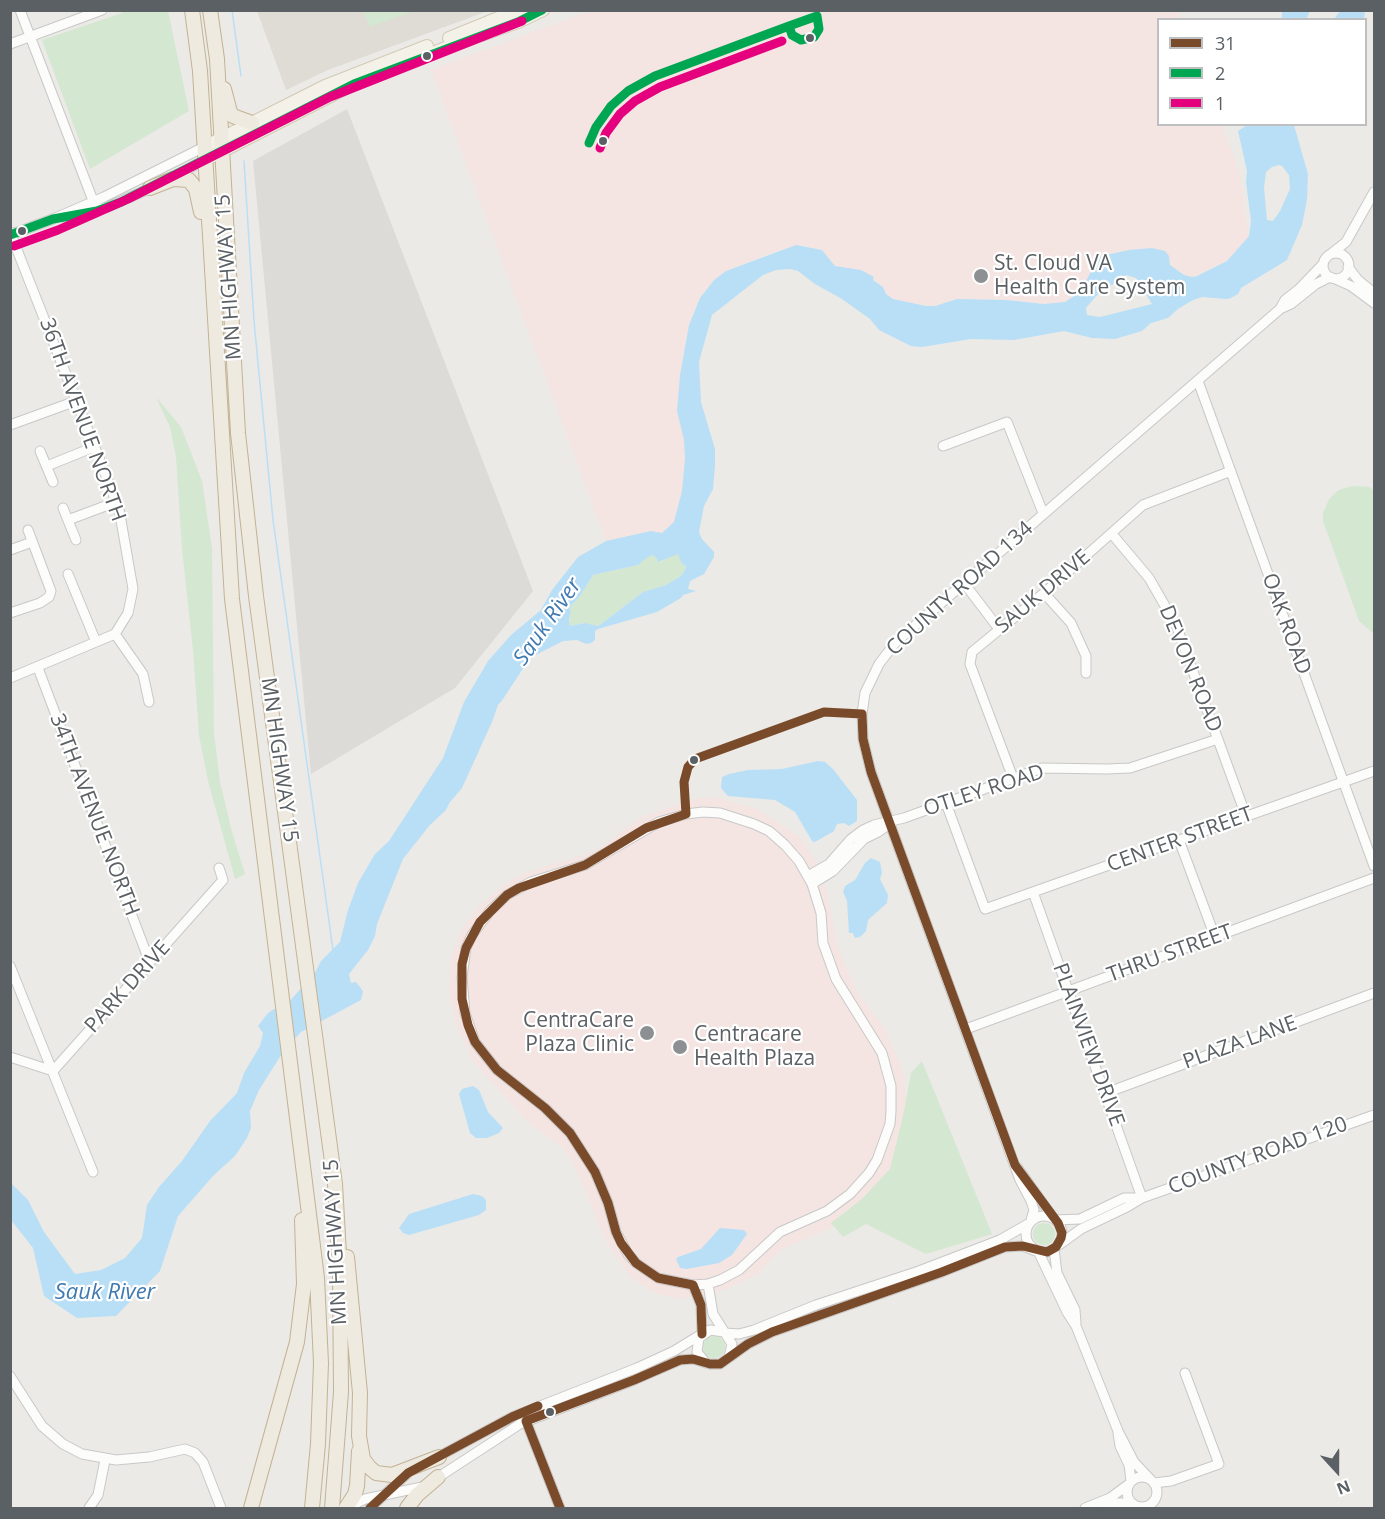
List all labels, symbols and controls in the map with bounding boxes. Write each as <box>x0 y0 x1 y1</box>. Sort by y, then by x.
legend <box>1157 18 1367 126</box>
text: 31 <box>1215 31 1236 55</box>
unlabelled marker <box>804 32 816 44</box>
unlabelled marker <box>421 50 433 62</box>
text: 2 <box>1215 61 1225 85</box>
text: 1 <box>1215 91 1225 115</box>
unlabelled marker <box>597 135 609 147</box>
street label: MN HIGHWAY 15 <box>211 193 247 361</box>
unlabelled marker <box>16 225 28 237</box>
place label: St. Cloud VA Health Care System <box>994 251 1186 301</box>
marker: St. Cloud VA Health Care System <box>972 267 990 285</box>
street label: 36TH AVENUE NORTH <box>33 315 131 525</box>
street label: COUNTY ROAD 134 <box>881 516 1039 662</box>
street label: SAUK DRIVE <box>990 545 1096 639</box>
street label: OAK ROAD <box>1256 570 1316 678</box>
water label: Sauk River <box>508 573 588 671</box>
street label: DEVON ROAD <box>1153 602 1227 736</box>
street label: MN HIGHWAY 15 <box>255 676 303 844</box>
street label: 34TH AVENUE NORTH <box>44 710 144 920</box>
unlabelled marker <box>688 754 700 766</box>
street label: OTLEY ROAD <box>920 760 1048 822</box>
street label: CENTER STREET <box>1104 802 1256 878</box>
street label: THRU STREET <box>1104 920 1236 988</box>
street label: PARK DRIVE <box>80 936 176 1038</box>
street label: PLAINVIEW DRIVE <box>1047 960 1129 1130</box>
place label: CentraCare Plaza Clinic <box>523 1008 634 1058</box>
street label: PLAZA LANE <box>1180 1011 1300 1075</box>
place label: Centracare Health Plaza <box>694 1022 815 1072</box>
marker: CentraCare Plaza Clinic <box>638 1024 656 1042</box>
marker: Centracare Health Plaza <box>671 1038 689 1056</box>
street label: COUNTY ROAD 120 <box>1165 1112 1351 1200</box>
street label: MN HIGHWAY 15 <box>319 1158 353 1326</box>
water label: Sauk River <box>55 1280 155 1306</box>
unlabelled marker <box>544 1406 556 1418</box>
north arrow <box>1307 1441 1367 1501</box>
text: N <box>1333 1475 1353 1500</box>

